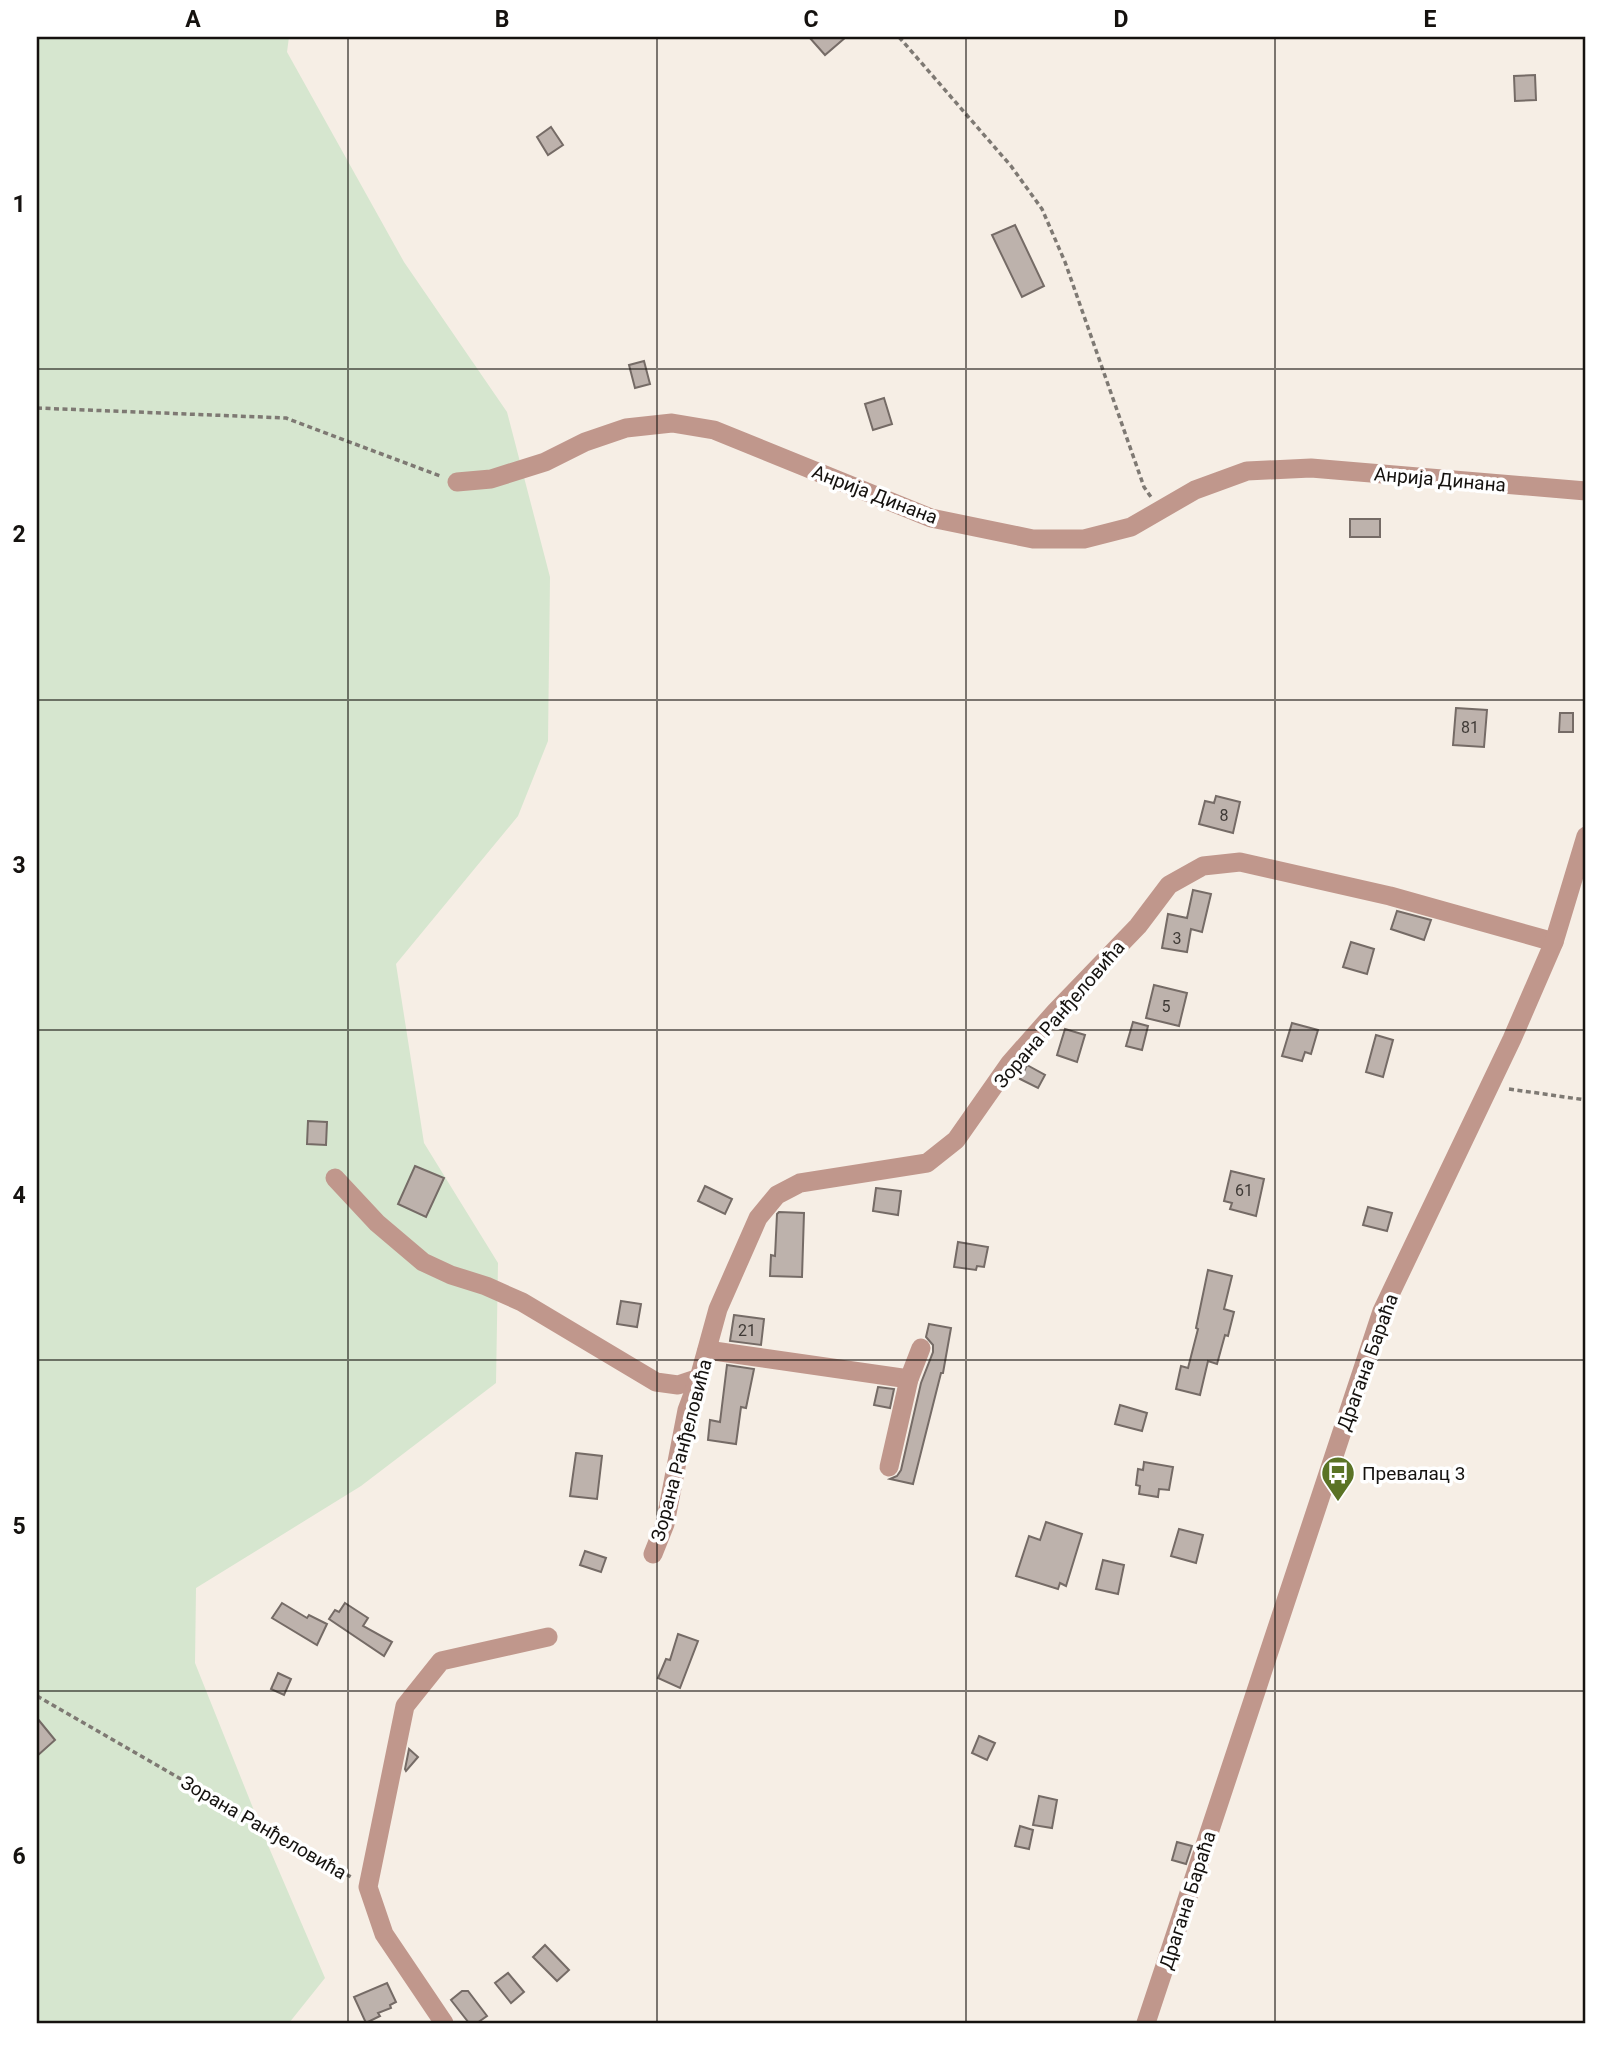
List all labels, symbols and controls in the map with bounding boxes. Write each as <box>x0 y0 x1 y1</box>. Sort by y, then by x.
text: A <box>185 6 201 33</box>
text: B <box>495 6 509 33</box>
text: C <box>803 6 819 33</box>
text: D <box>1114 6 1128 33</box>
text: E <box>1424 6 1437 33</box>
text: 1 <box>12 191 26 218</box>
street label: Анрија Динана <box>809 460 941 529</box>
street label: Анрија Динана <box>1373 462 1507 497</box>
text: 2 <box>12 521 26 548</box>
house number: 81 <box>1461 718 1479 737</box>
house number: 8 <box>1220 806 1229 825</box>
text: 3 <box>12 852 26 879</box>
house number: 3 <box>1173 929 1182 948</box>
street label: Зорана Ранђеловића <box>989 936 1130 1093</box>
house number: 5 <box>1162 997 1171 1016</box>
house number: 61 <box>1235 1181 1253 1200</box>
text: 4 <box>12 1182 26 1209</box>
street label: Драгана Бараћа <box>1332 1291 1403 1434</box>
house number: 21 <box>738 1321 756 1340</box>
street label: Зорана Ранђеловића <box>646 1357 717 1544</box>
bus stop icon: Превалац 3 <box>1319 1454 1357 1503</box>
place label: Превалац 3 <box>1362 1462 1465 1485</box>
text: 5 <box>12 1513 26 1540</box>
street label: Зорана Ранђеловића <box>177 1771 351 1884</box>
street label: Драгана Бараћа <box>1154 1828 1221 1972</box>
text: 6 <box>12 1843 26 1870</box>

